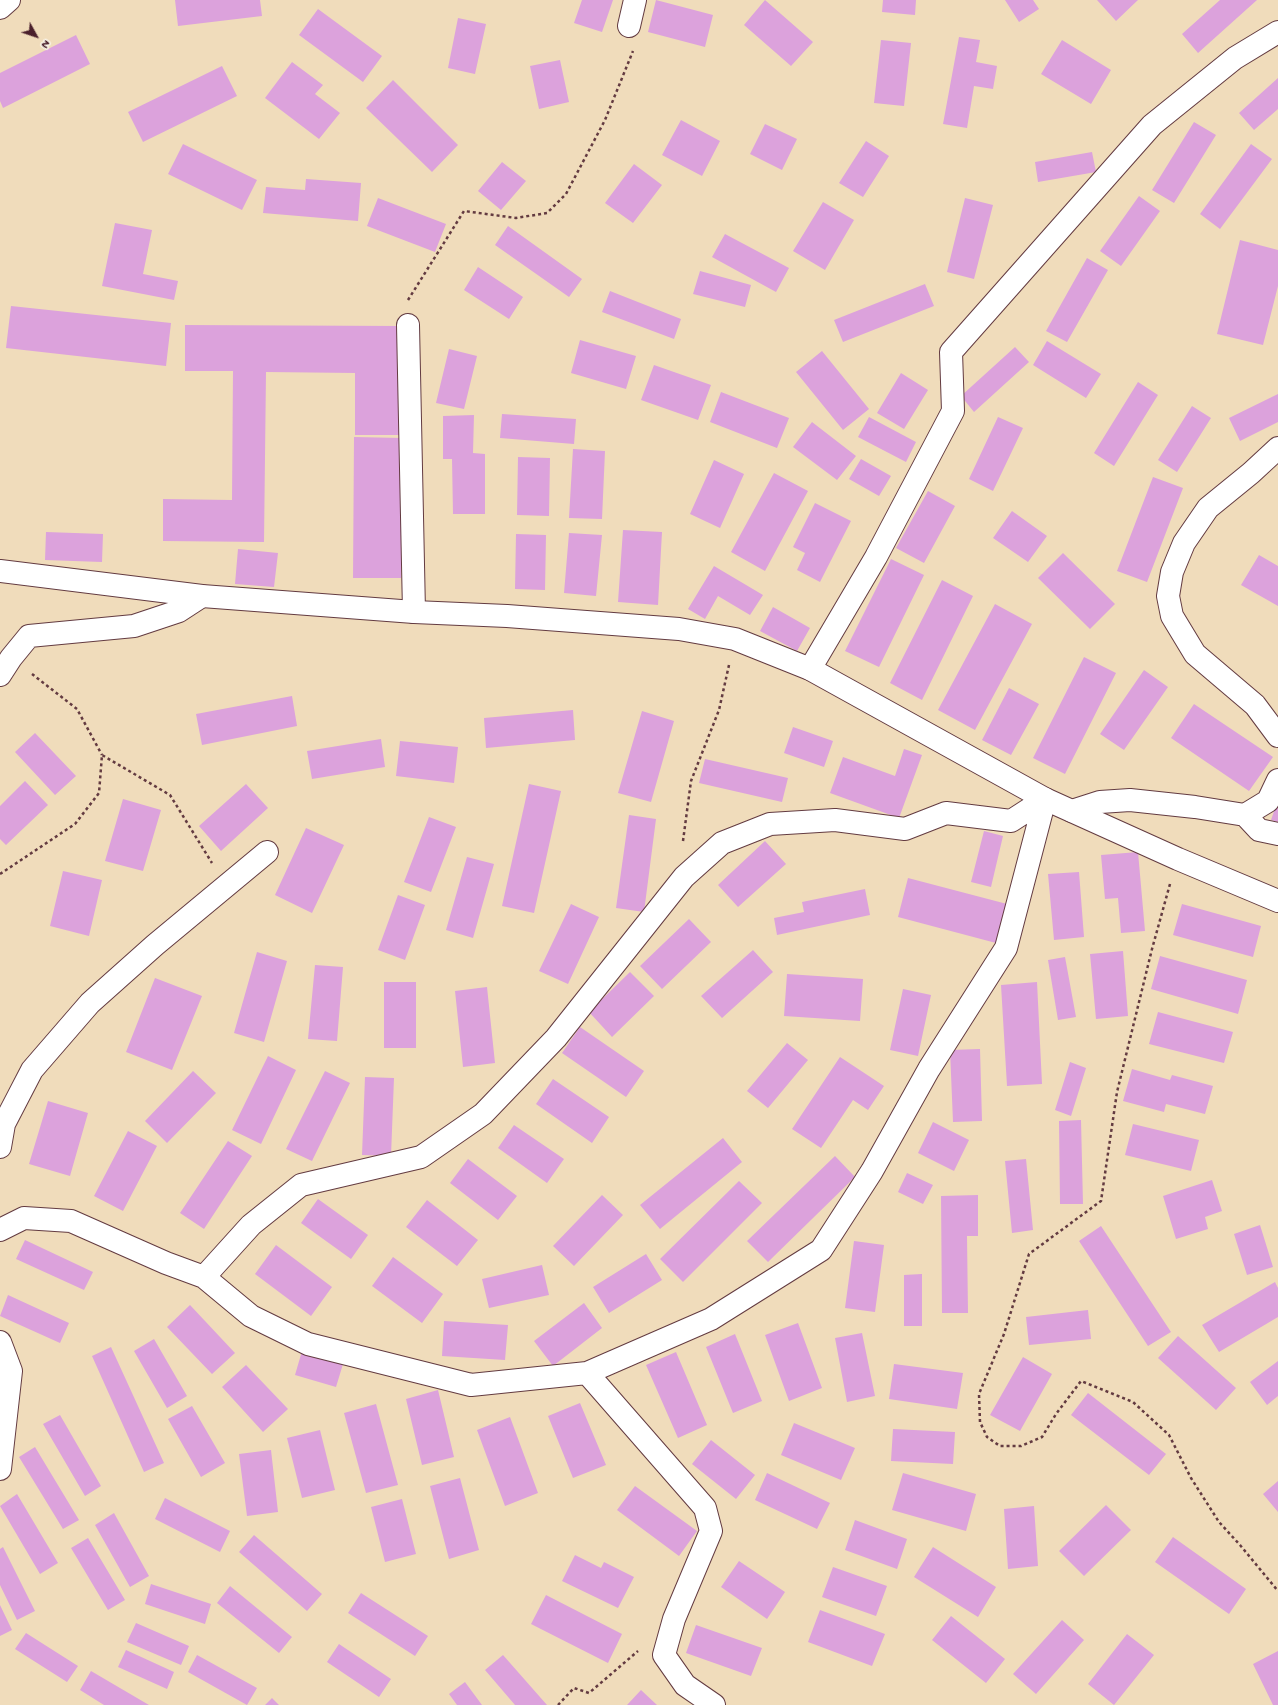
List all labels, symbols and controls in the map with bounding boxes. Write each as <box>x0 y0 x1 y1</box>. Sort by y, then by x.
north arrow <box>16 16 56 56</box>
text: N <box>38 37 52 50</box>

